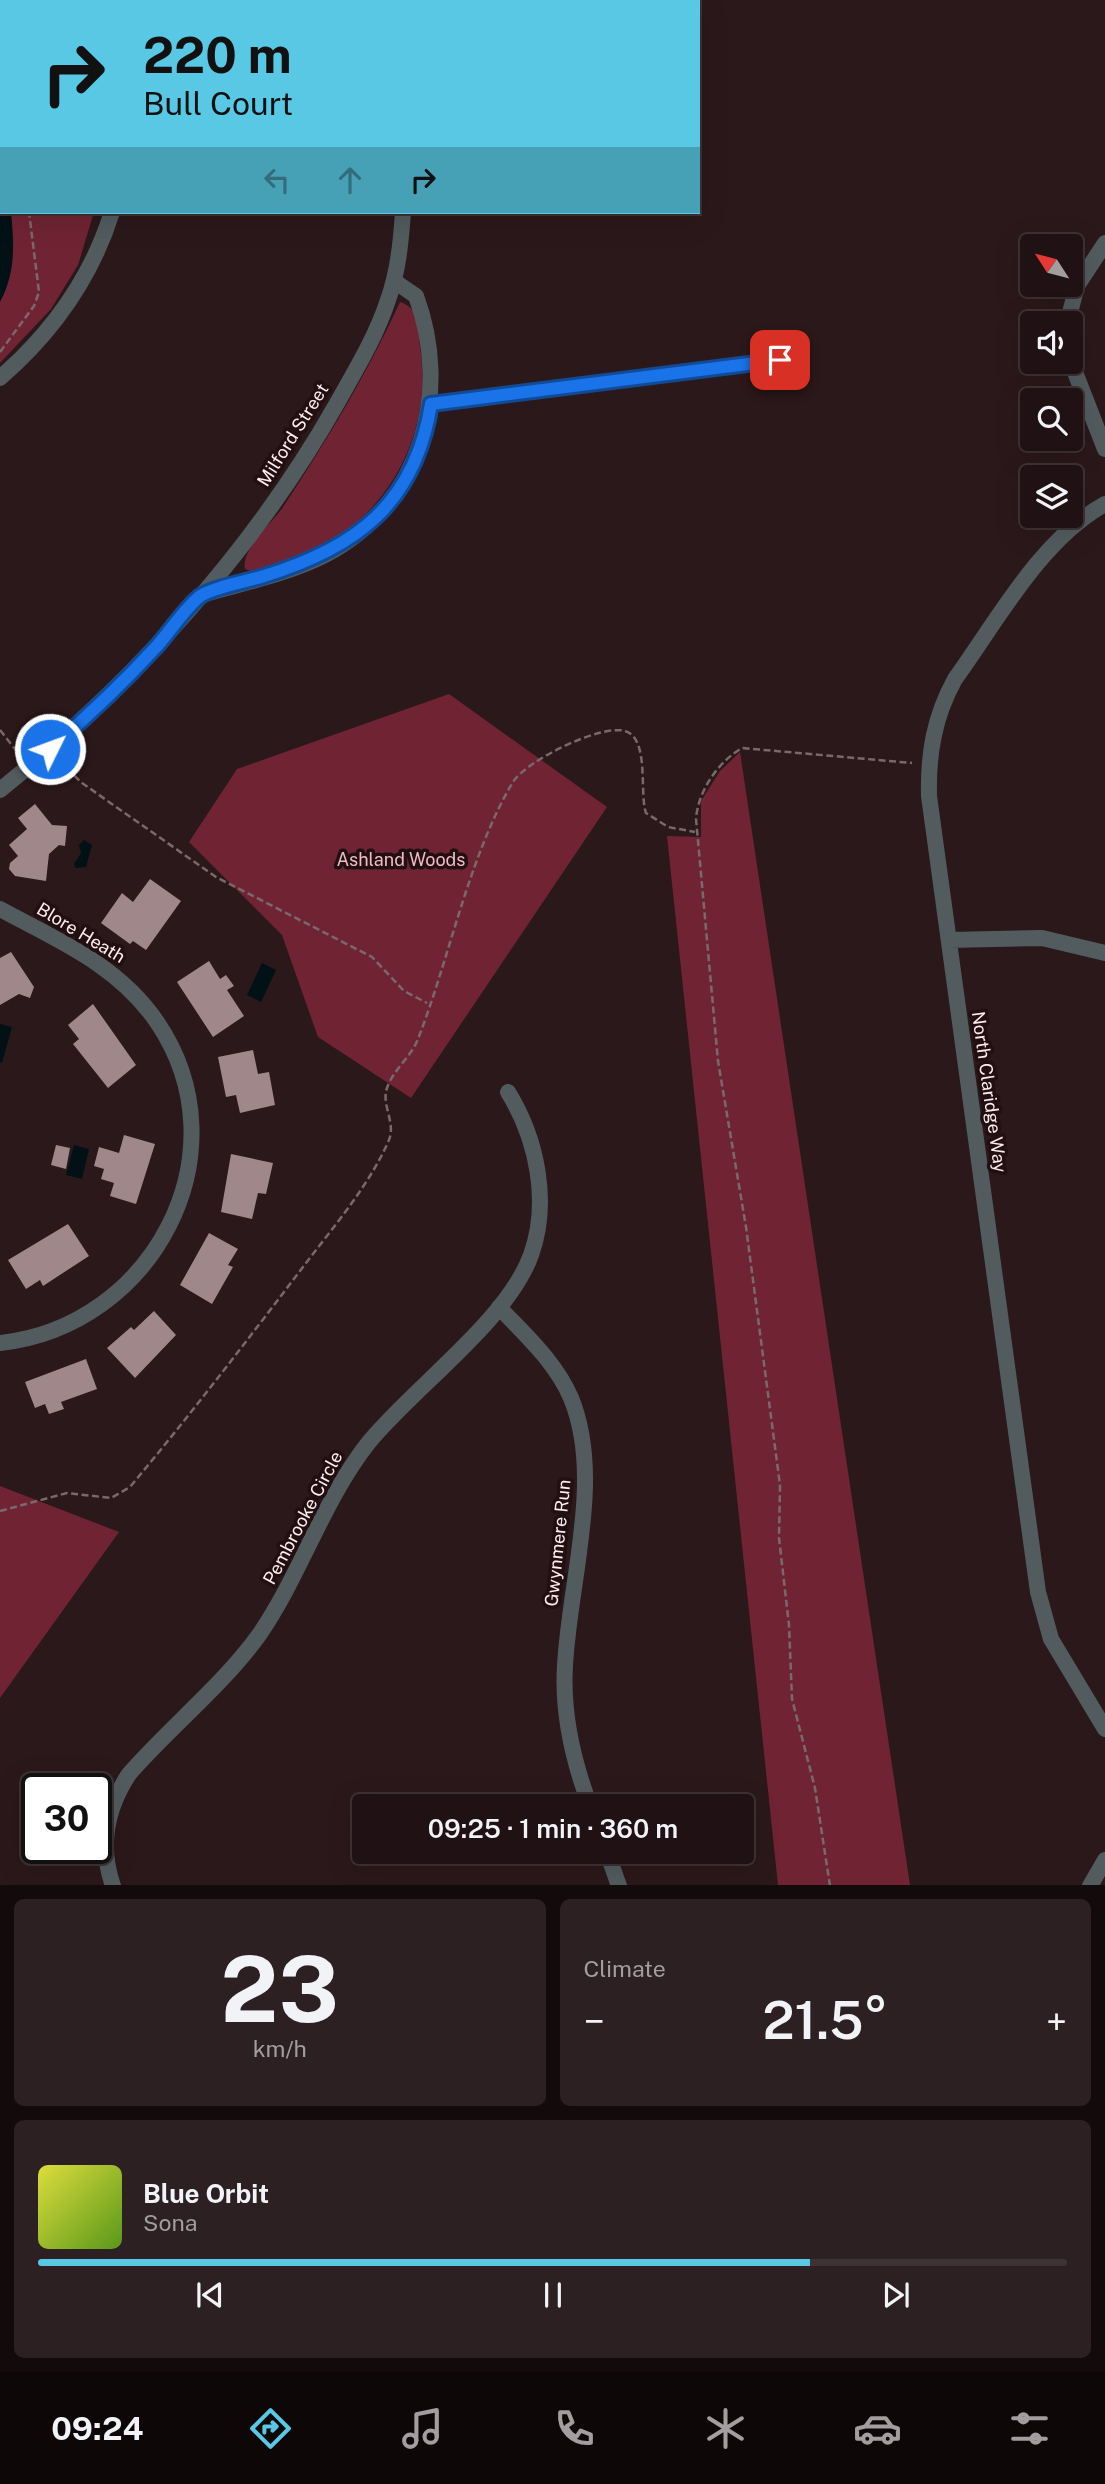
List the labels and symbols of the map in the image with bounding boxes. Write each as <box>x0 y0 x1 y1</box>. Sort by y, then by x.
north arrow <box>1020 234 1083 298</box>
pin <box>750 330 810 390</box>
street label: Milford Street <box>253 379 333 490</box>
position arrow <box>13 712 87 786</box>
park label: Ashland Woods <box>337 849 465 870</box>
street label: Blore Heath <box>33 898 129 967</box>
street label: North Claridge Way <box>968 1010 1011 1174</box>
street label: Pembrooke Circle <box>259 1448 347 1588</box>
street label: Gwynmere Run <box>540 1478 575 1607</box>
speed limit sign: 30 <box>21 1773 112 1864</box>

